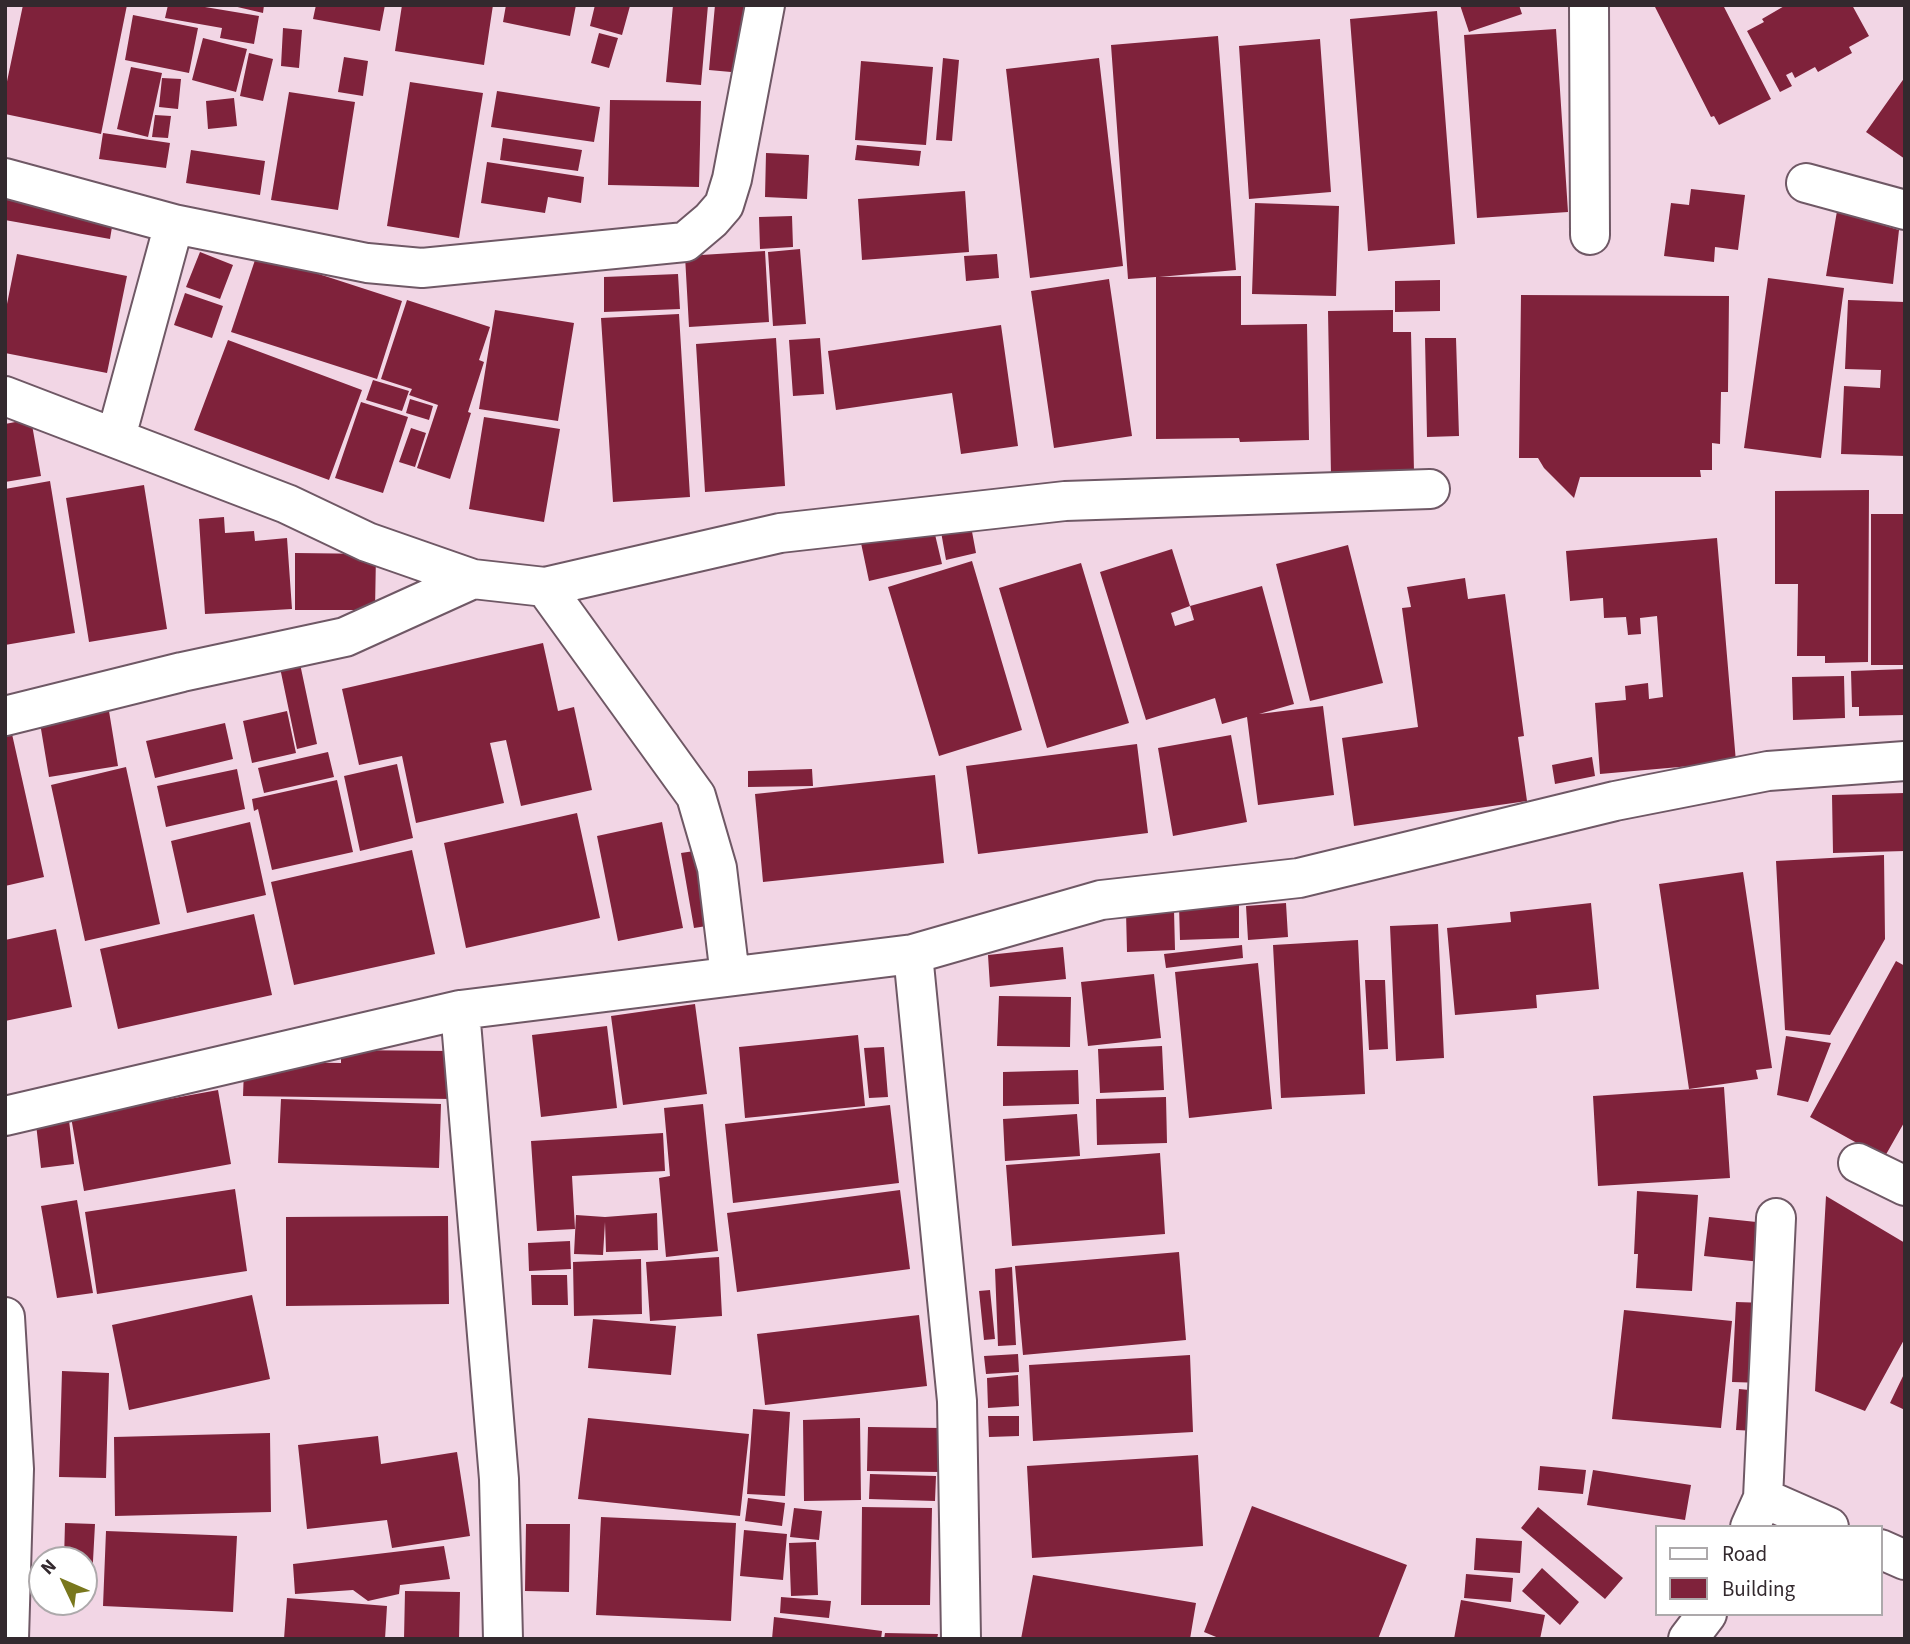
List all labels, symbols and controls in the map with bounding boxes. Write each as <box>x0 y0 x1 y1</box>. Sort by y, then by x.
legend <box>1654 1525 1882 1616</box>
text: Road <box>1722 1539 1767 1569</box>
north arrow <box>28 1546 98 1616</box>
text: N <box>35 1554 63 1581</box>
text: Building <box>1722 1574 1795 1604</box>

